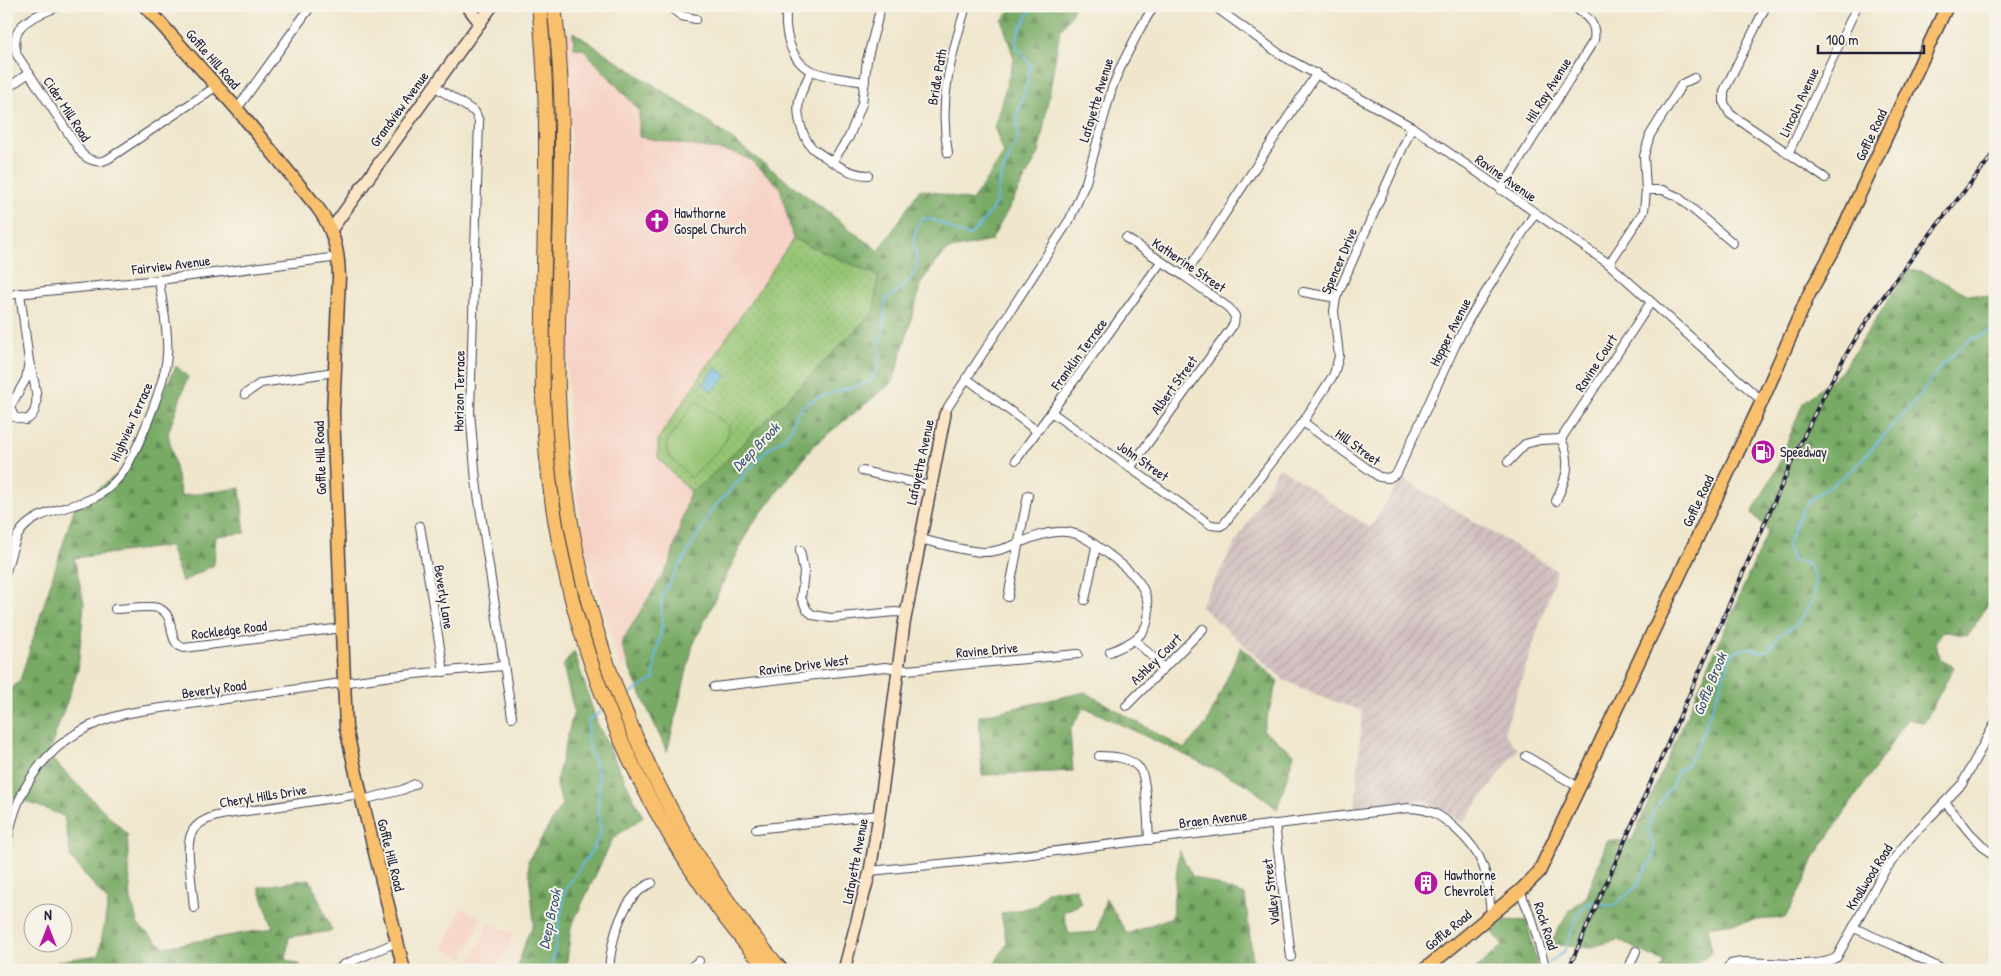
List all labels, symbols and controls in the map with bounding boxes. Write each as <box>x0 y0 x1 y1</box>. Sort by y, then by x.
scale bar <box>1818 22 1925 54</box>
street label: Goffle Hill Road <box>182 24 245 93</box>
text: 100 m <box>1826 29 1859 50</box>
street label: Bridle Path <box>922 47 951 106</box>
street label: Hil Ray Avenue <box>1520 53 1576 126</box>
street label: Lafayette Avenue <box>1074 55 1118 144</box>
street label: Lincoln Avenue <box>1774 64 1823 140</box>
street label: Grandview Avenue <box>365 67 433 150</box>
street label: Cider Mill Road <box>39 72 96 145</box>
street label: Goffle Road <box>1850 105 1891 164</box>
street label: Ravine Avenue <box>1472 149 1541 206</box>
place label: Hawthorne Gospel Church <box>674 203 746 239</box>
church icon: Hawthorne Gospel Church <box>644 208 670 234</box>
street label: Spencer Drive <box>1316 224 1362 297</box>
street label: Katherine Street <box>1149 233 1230 296</box>
street label: Fairview Avenue <box>130 250 212 279</box>
street label: Hopper Avenue <box>1424 294 1476 369</box>
street label: Franklin Terrace <box>1046 314 1111 394</box>
street label: Ravine Court <box>1570 330 1621 395</box>
street label: Horizon Terrace <box>448 350 469 432</box>
street label: Albert Street <box>1146 352 1201 418</box>
street label: Highview Terrace <box>105 379 158 465</box>
water label: Deep Brook <box>727 416 785 476</box>
street label: Lafayette Avenue <box>901 417 939 506</box>
street label: Goffle Hill Road <box>309 420 330 495</box>
street label: Hill Street <box>1332 424 1385 470</box>
street label: John Street <box>1114 436 1173 485</box>
fuel station icon: Speedway <box>1750 439 1776 465</box>
place label: Speedway <box>1780 442 1827 462</box>
street label: Goffle Road <box>1677 471 1718 530</box>
street label: Beverly Lane <box>429 563 459 631</box>
street label: Rockledge Road <box>190 615 268 645</box>
street label: Ashley Court <box>1126 629 1186 689</box>
street label: Ravine Drive <box>955 637 1019 662</box>
water label: Goffle Brook <box>1687 648 1732 718</box>
street label: Ravine Drive West <box>758 650 850 679</box>
street label: Beverly Road <box>180 674 248 703</box>
street label: Cheryl Hills Drive <box>218 779 308 813</box>
street label: Braen Avenue <box>1178 805 1249 832</box>
street label: Lafayette Avenue <box>837 816 873 905</box>
street label: Goffle Hill Road <box>373 817 410 894</box>
street label: Knollwood Road <box>1841 840 1897 913</box>
street label: Valley Street <box>1257 858 1285 926</box>
place label: Hawthorne Chevrolet <box>1444 865 1497 900</box>
building icon: Hawthorne Chevrolet <box>1413 870 1439 896</box>
water label: Deep Brook <box>533 885 566 951</box>
street label: Rock Road <box>1530 899 1563 953</box>
north arrow <box>22 904 72 954</box>
text: N <box>44 905 52 924</box>
street label: Goffle Road <box>1420 905 1476 954</box>

